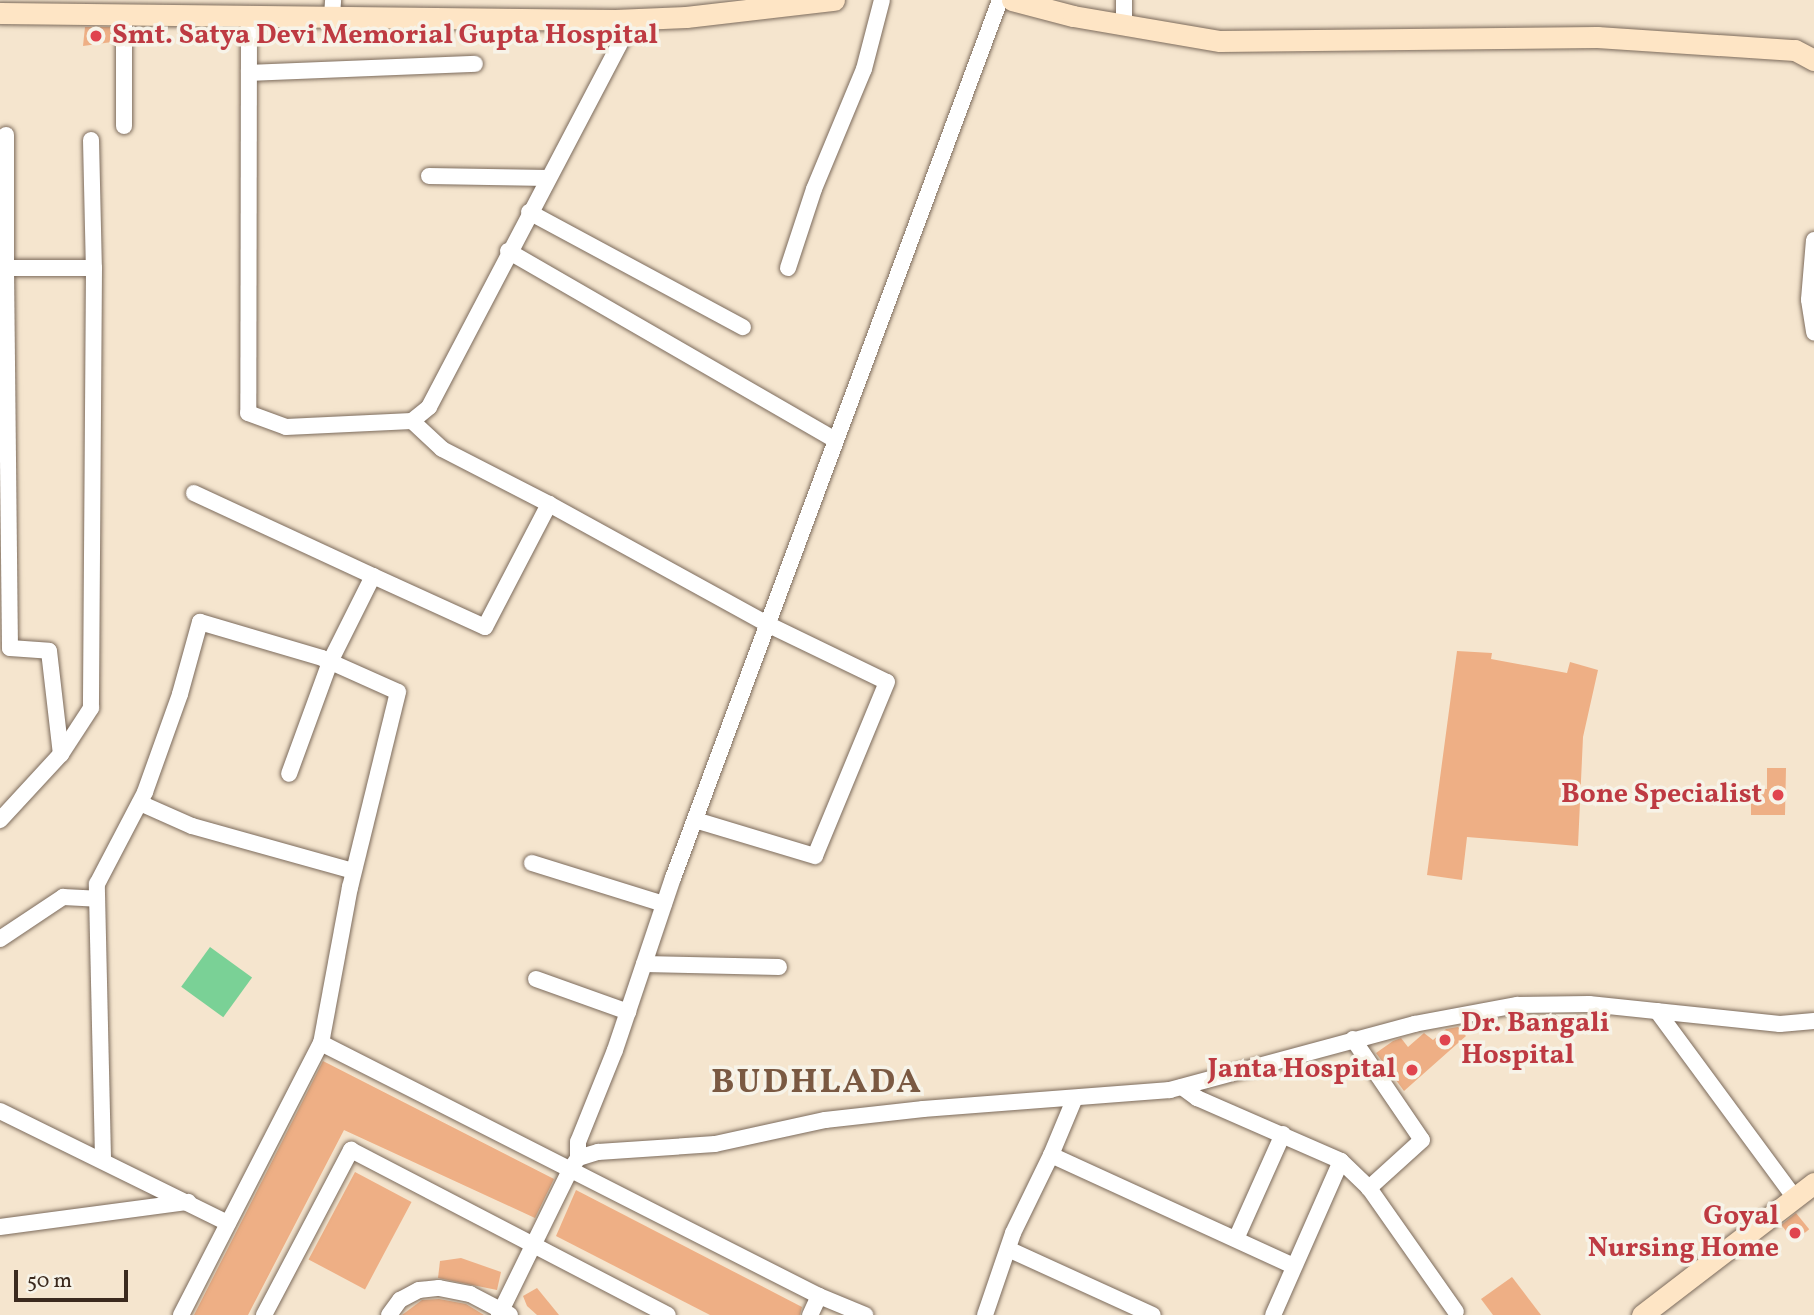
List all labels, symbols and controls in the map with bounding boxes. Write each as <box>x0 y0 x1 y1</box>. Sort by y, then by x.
place label: Smt. Satya Devi Memorial Gupta Hospital <box>112 19 658 53</box>
marker: Smt. Satya Devi Memorial Gupta Hospital <box>86 26 106 46</box>
place label: Bone Specialist <box>1561 778 1762 812</box>
marker: Bone Specialist <box>1768 785 1788 805</box>
place label: Dr. Bangali Hospital <box>1461 1007 1610 1073</box>
marker: Dr. Bangali Hospital <box>1435 1030 1455 1050</box>
place label: Janta Hospital <box>1208 1053 1396 1087</box>
marker: Janta Hospital <box>1402 1060 1422 1080</box>
district label: BUDHLADA <box>712 1062 922 1104</box>
place label: Goyal Nursing Home <box>1588 1200 1779 1266</box>
marker: Goyal Nursing Home <box>1785 1223 1805 1243</box>
scale bar <box>18 1256 131 1300</box>
text: 50 m <box>27 1267 72 1296</box>

